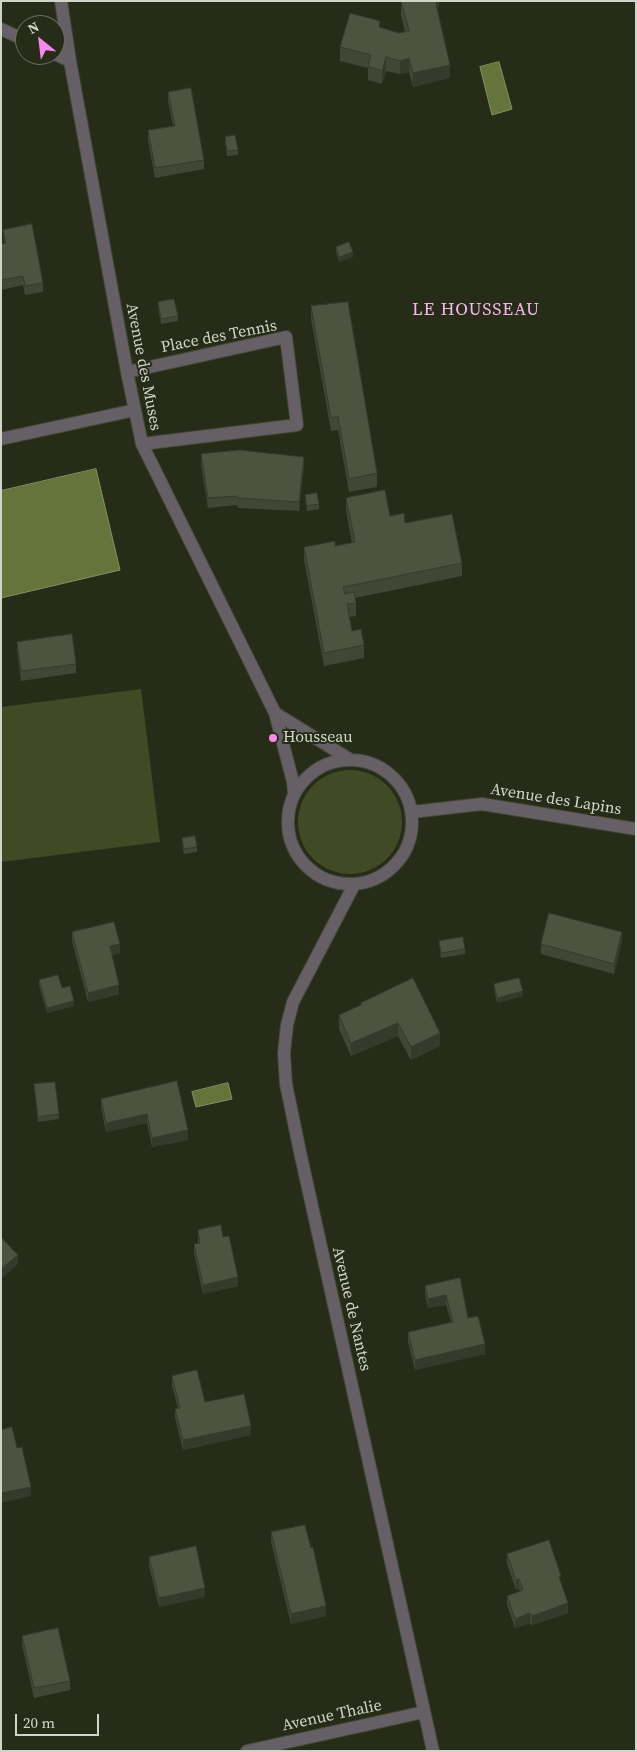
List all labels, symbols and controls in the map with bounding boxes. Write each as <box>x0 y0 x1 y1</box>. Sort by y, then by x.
north arrow <box>15 15 65 65</box>
text: N <box>24 17 43 39</box>
district label: LE HOUSSEAU <box>411 299 541 321</box>
street label: Avenue des Muses <box>121 302 165 432</box>
street label: Place des Tennis <box>159 316 279 358</box>
place label: Housseau <box>283 728 353 748</box>
marker: Housseau <box>267 732 279 744</box>
street label: Avenue des Lapins <box>489 780 623 820</box>
street label: Avenue de Nantes <box>327 1245 375 1373</box>
street label: Avenue Thalie <box>280 1696 384 1736</box>
scale bar <box>18 1704 101 1736</box>
text: 20 m <box>23 1712 55 1733</box>

